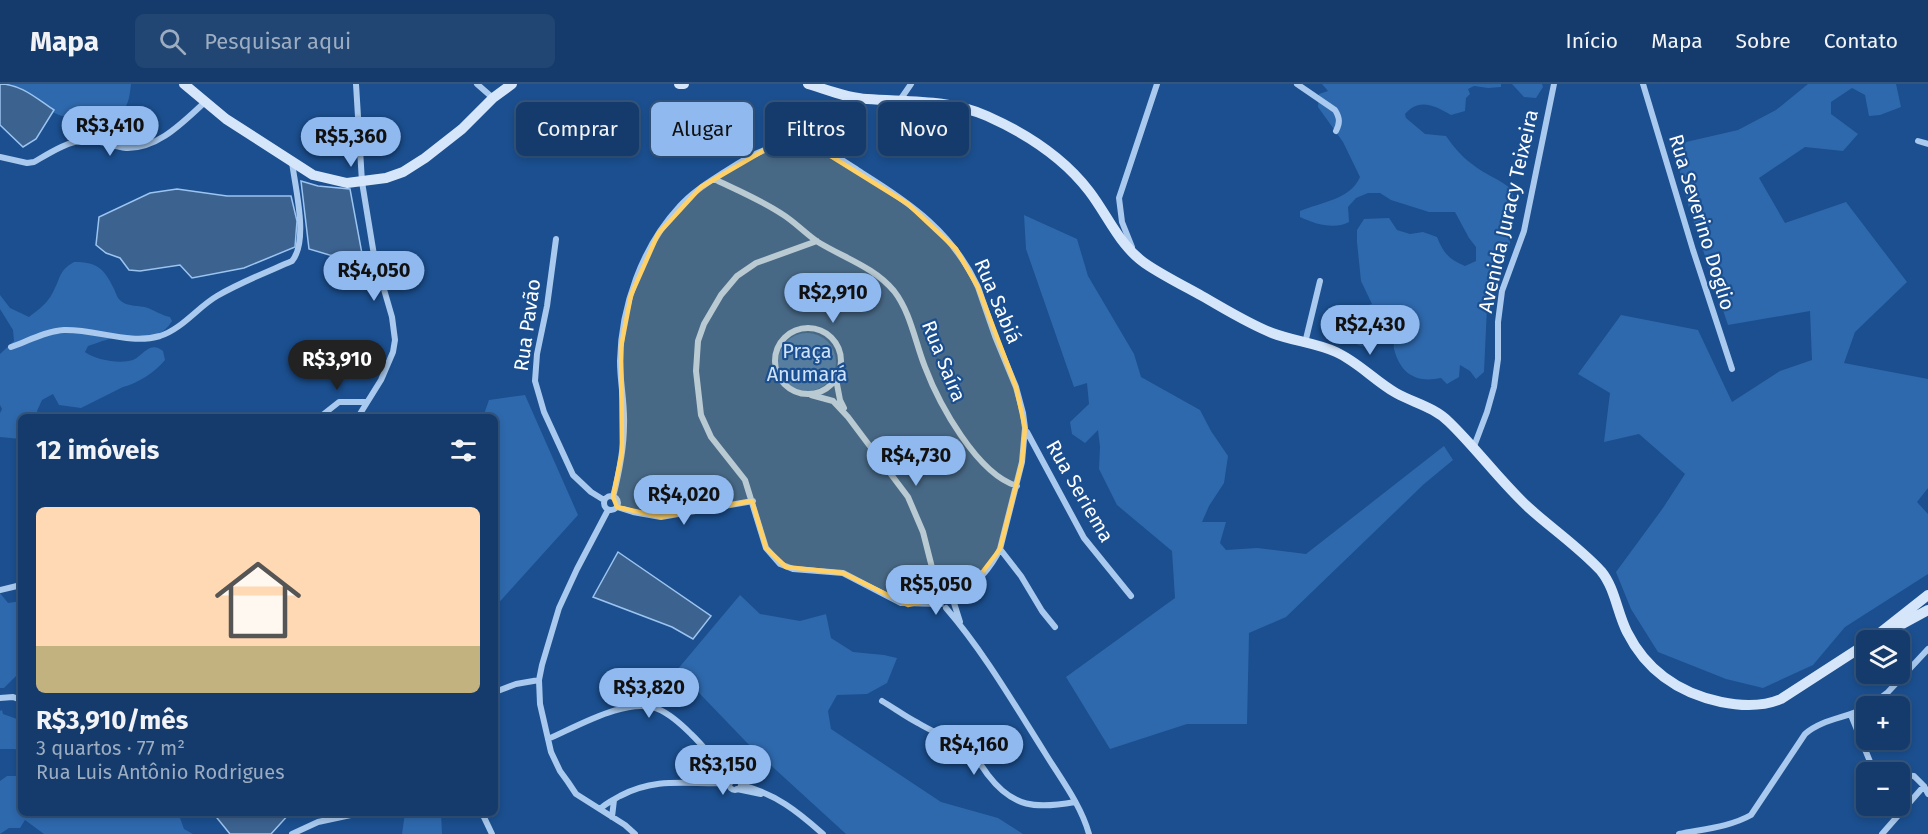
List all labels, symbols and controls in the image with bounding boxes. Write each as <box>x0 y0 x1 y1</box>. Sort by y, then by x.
search box <box>135 14 555 68</box>
text: Mapa <box>30 25 99 58</box>
icon: search <box>156 25 189 58</box>
text: Pesquisar aqui <box>204 28 351 55</box>
text: Início <box>1565 28 1618 54</box>
text: Mapa <box>1651 28 1703 54</box>
text: Sobre <box>1736 28 1791 54</box>
text: Contato <box>1824 28 1898 54</box>
chip: Comprar <box>516 102 639 156</box>
chip: Alugar <box>651 102 753 156</box>
chip: Filtros <box>765 102 866 156</box>
chip: Novo <box>878 102 969 156</box>
pin: R$3,410 <box>55 106 165 157</box>
street label: Avenida Juracy Teixeira <box>1473 107 1543 315</box>
text: R$3,410 <box>76 113 144 137</box>
pin: R$5,360 <box>296 117 406 168</box>
text: R$5,360 <box>315 124 387 148</box>
street label: Rua Severino Doglio <box>1664 131 1740 313</box>
pin: R$4,050 <box>319 251 429 302</box>
street label: Rua Sabiá <box>969 255 1027 347</box>
text: R$4,050 <box>337 258 411 282</box>
pin: R$2,910 <box>778 273 888 324</box>
street label: Rua Pavão <box>509 277 545 373</box>
text: R$2,910 <box>798 280 868 304</box>
pin: R$2,430 <box>1315 305 1425 356</box>
text: R$2,430 <box>1335 312 1405 336</box>
street label: Rua Saíra <box>917 317 971 405</box>
park label: Praça Anumará <box>767 339 847 386</box>
pin: R$3,910 <box>282 340 392 391</box>
text: R$3,910 <box>302 347 372 371</box>
icon: filters <box>447 434 480 467</box>
text: 12 imóveis <box>36 435 159 466</box>
pin: R$4,730 <box>861 436 971 487</box>
street label: Rua Seriema <box>1041 436 1119 546</box>
text: R$4,730 <box>881 443 951 467</box>
pin: R$4,020 <box>629 475 739 526</box>
text: R$4,020 <box>648 482 720 506</box>
icon: home <box>204 546 312 654</box>
pin: R$5,050 <box>881 565 991 616</box>
text: R$5,050 <box>900 572 972 596</box>
map controls <box>1856 630 1910 816</box>
button: layers <box>1856 630 1910 684</box>
pin: R$3,820 <box>594 668 704 719</box>
text: R$3,820 <box>613 675 685 699</box>
button: + <box>1856 696 1910 750</box>
text: R$3,910/mês <box>36 705 188 736</box>
pin: R$4,160 <box>919 725 1029 776</box>
text: R$4,160 <box>939 732 1009 756</box>
text: 3 quartos · 77 m² <box>36 736 185 760</box>
pin: R$3,150 <box>668 745 778 796</box>
text: R$3,150 <box>689 752 757 776</box>
text: Rua Luis Antônio Rodrigues <box>36 760 285 784</box>
button: − <box>1856 762 1910 816</box>

